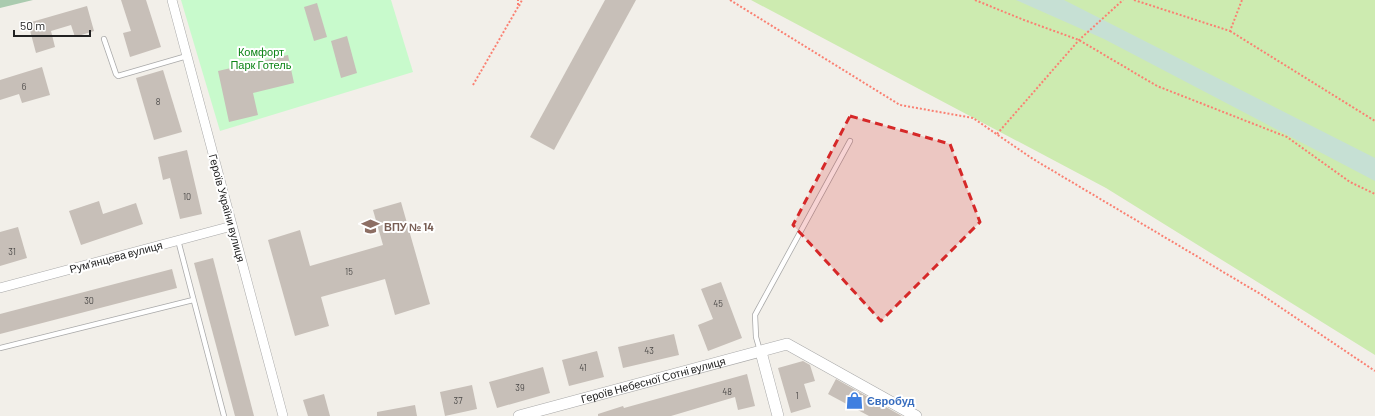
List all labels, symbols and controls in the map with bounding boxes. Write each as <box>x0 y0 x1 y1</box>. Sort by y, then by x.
scale bar <box>14 12 90 38</box>
text: 50 m <box>20 18 45 32</box>
park label: Комфорт Парк Готель <box>230 45 292 71</box>
house number: 6 <box>22 81 27 92</box>
house number: 8 <box>156 96 161 107</box>
street label: Героїв України вулиця <box>207 152 248 263</box>
house number: 10 <box>183 191 191 202</box>
school or university icon: ВПУ № 14 <box>361 217 381 237</box>
place label: ВПУ № 14 <box>384 220 434 233</box>
street label: Рум’янцева вулиця <box>68 238 164 275</box>
house number: 31 <box>8 246 16 257</box>
house number: 15 <box>345 266 353 277</box>
house number: 30 <box>84 295 94 306</box>
house number: 45 <box>713 298 723 309</box>
house number: 43 <box>644 345 654 356</box>
street label: Героїв Небесної Сотні вулиця <box>579 354 727 405</box>
house number: 41 <box>579 362 587 373</box>
house number: 39 <box>515 382 525 393</box>
house number: 48 <box>722 386 732 397</box>
house number: 1 <box>795 390 799 401</box>
shop icon: Євробуд <box>844 391 864 411</box>
place label: Євробуд <box>867 394 915 407</box>
house number: 37 <box>454 395 463 406</box>

